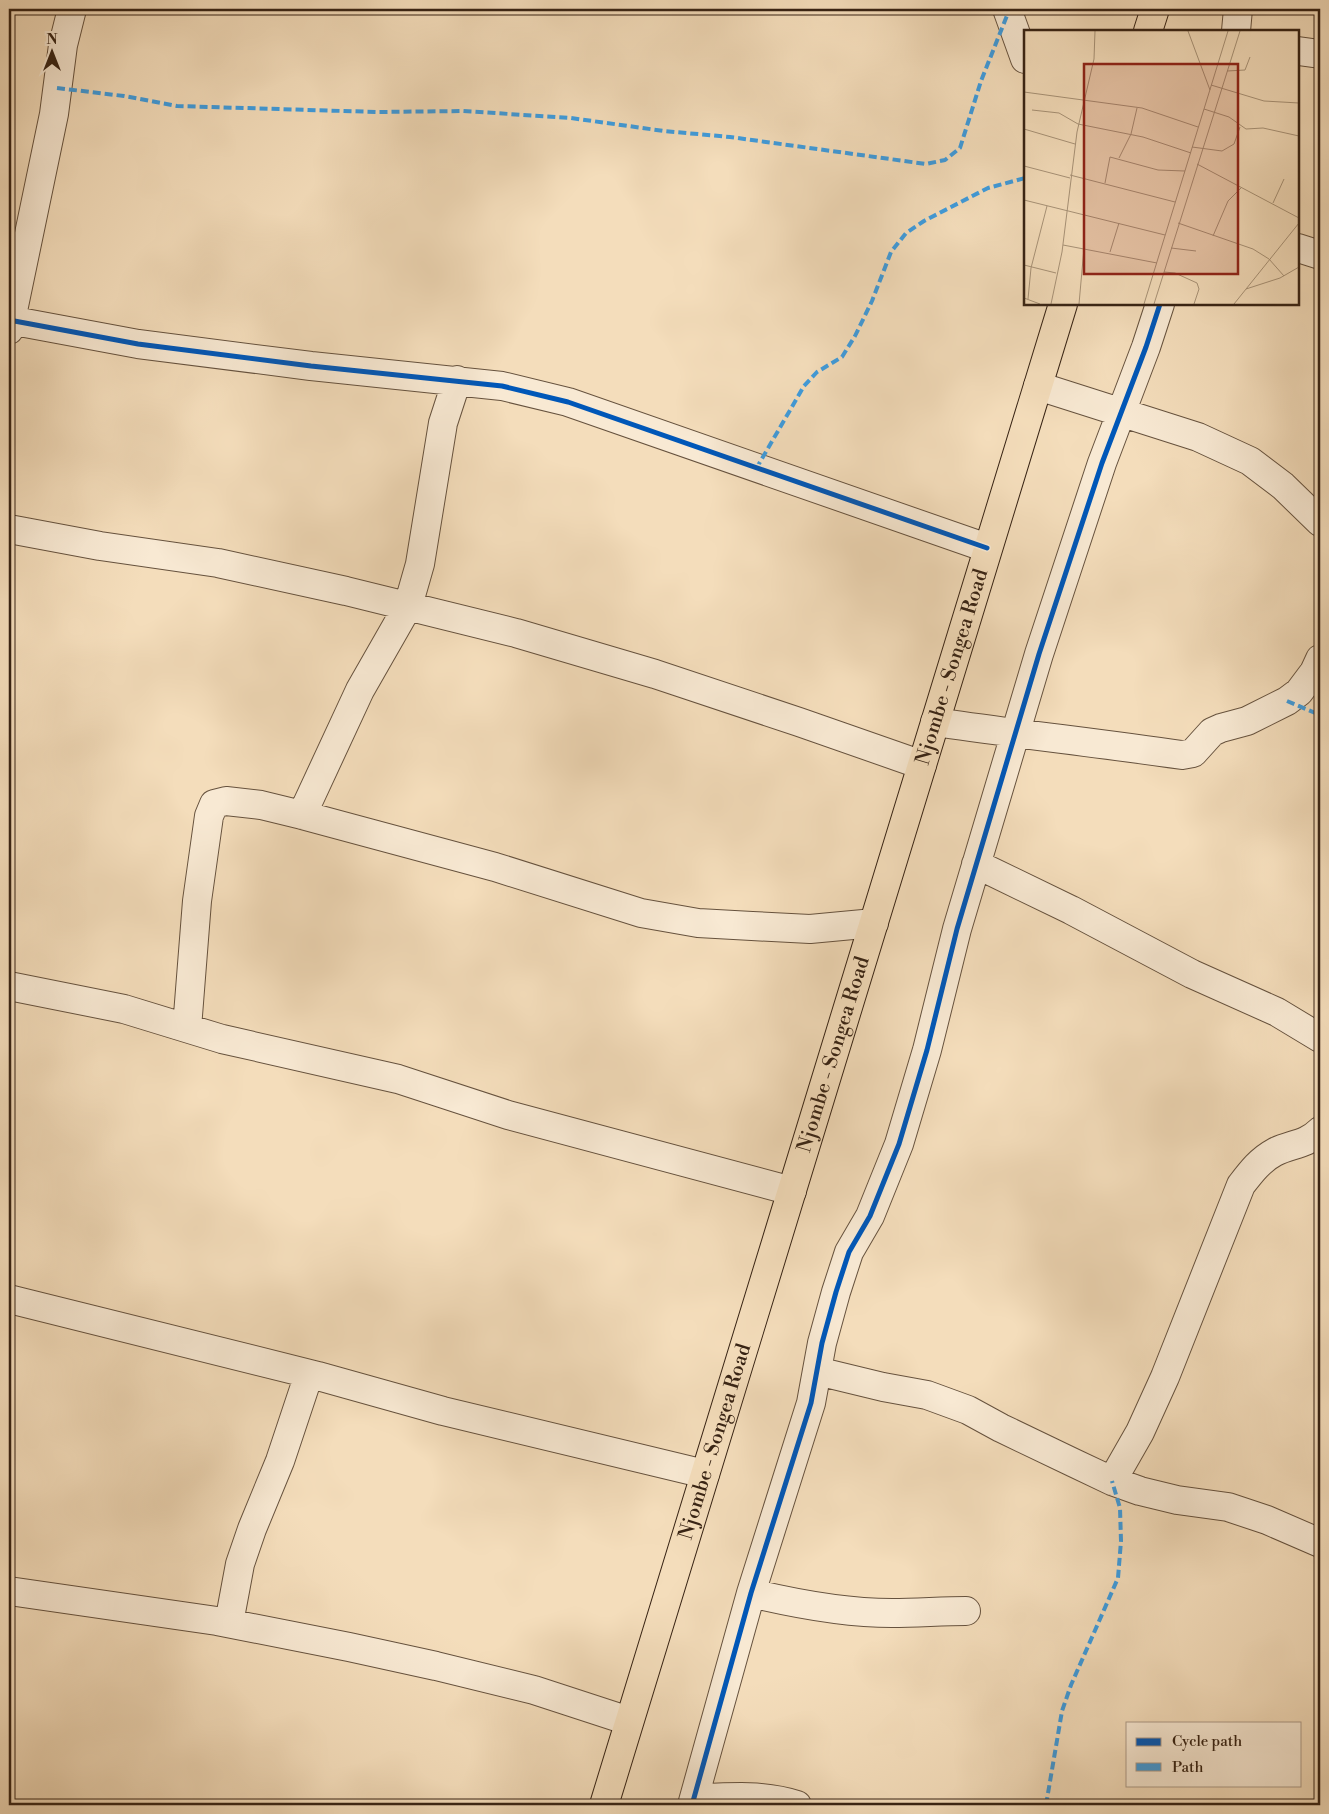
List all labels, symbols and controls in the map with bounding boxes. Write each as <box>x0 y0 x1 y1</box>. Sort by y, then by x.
north arrow <box>28 28 78 78</box>
inset map <box>1024 30 1299 305</box>
text: N <box>46 31 58 49</box>
street label: Njombe - Songea Road <box>910 565 994 768</box>
street label: Njombe - Songea Road <box>792 953 875 1155</box>
street label: Njombe - Songea Road <box>673 1340 757 1543</box>
legend <box>1126 1722 1302 1786</box>
text: Cycle path <box>1172 1732 1242 1751</box>
text: Path <box>1172 1758 1204 1777</box>

